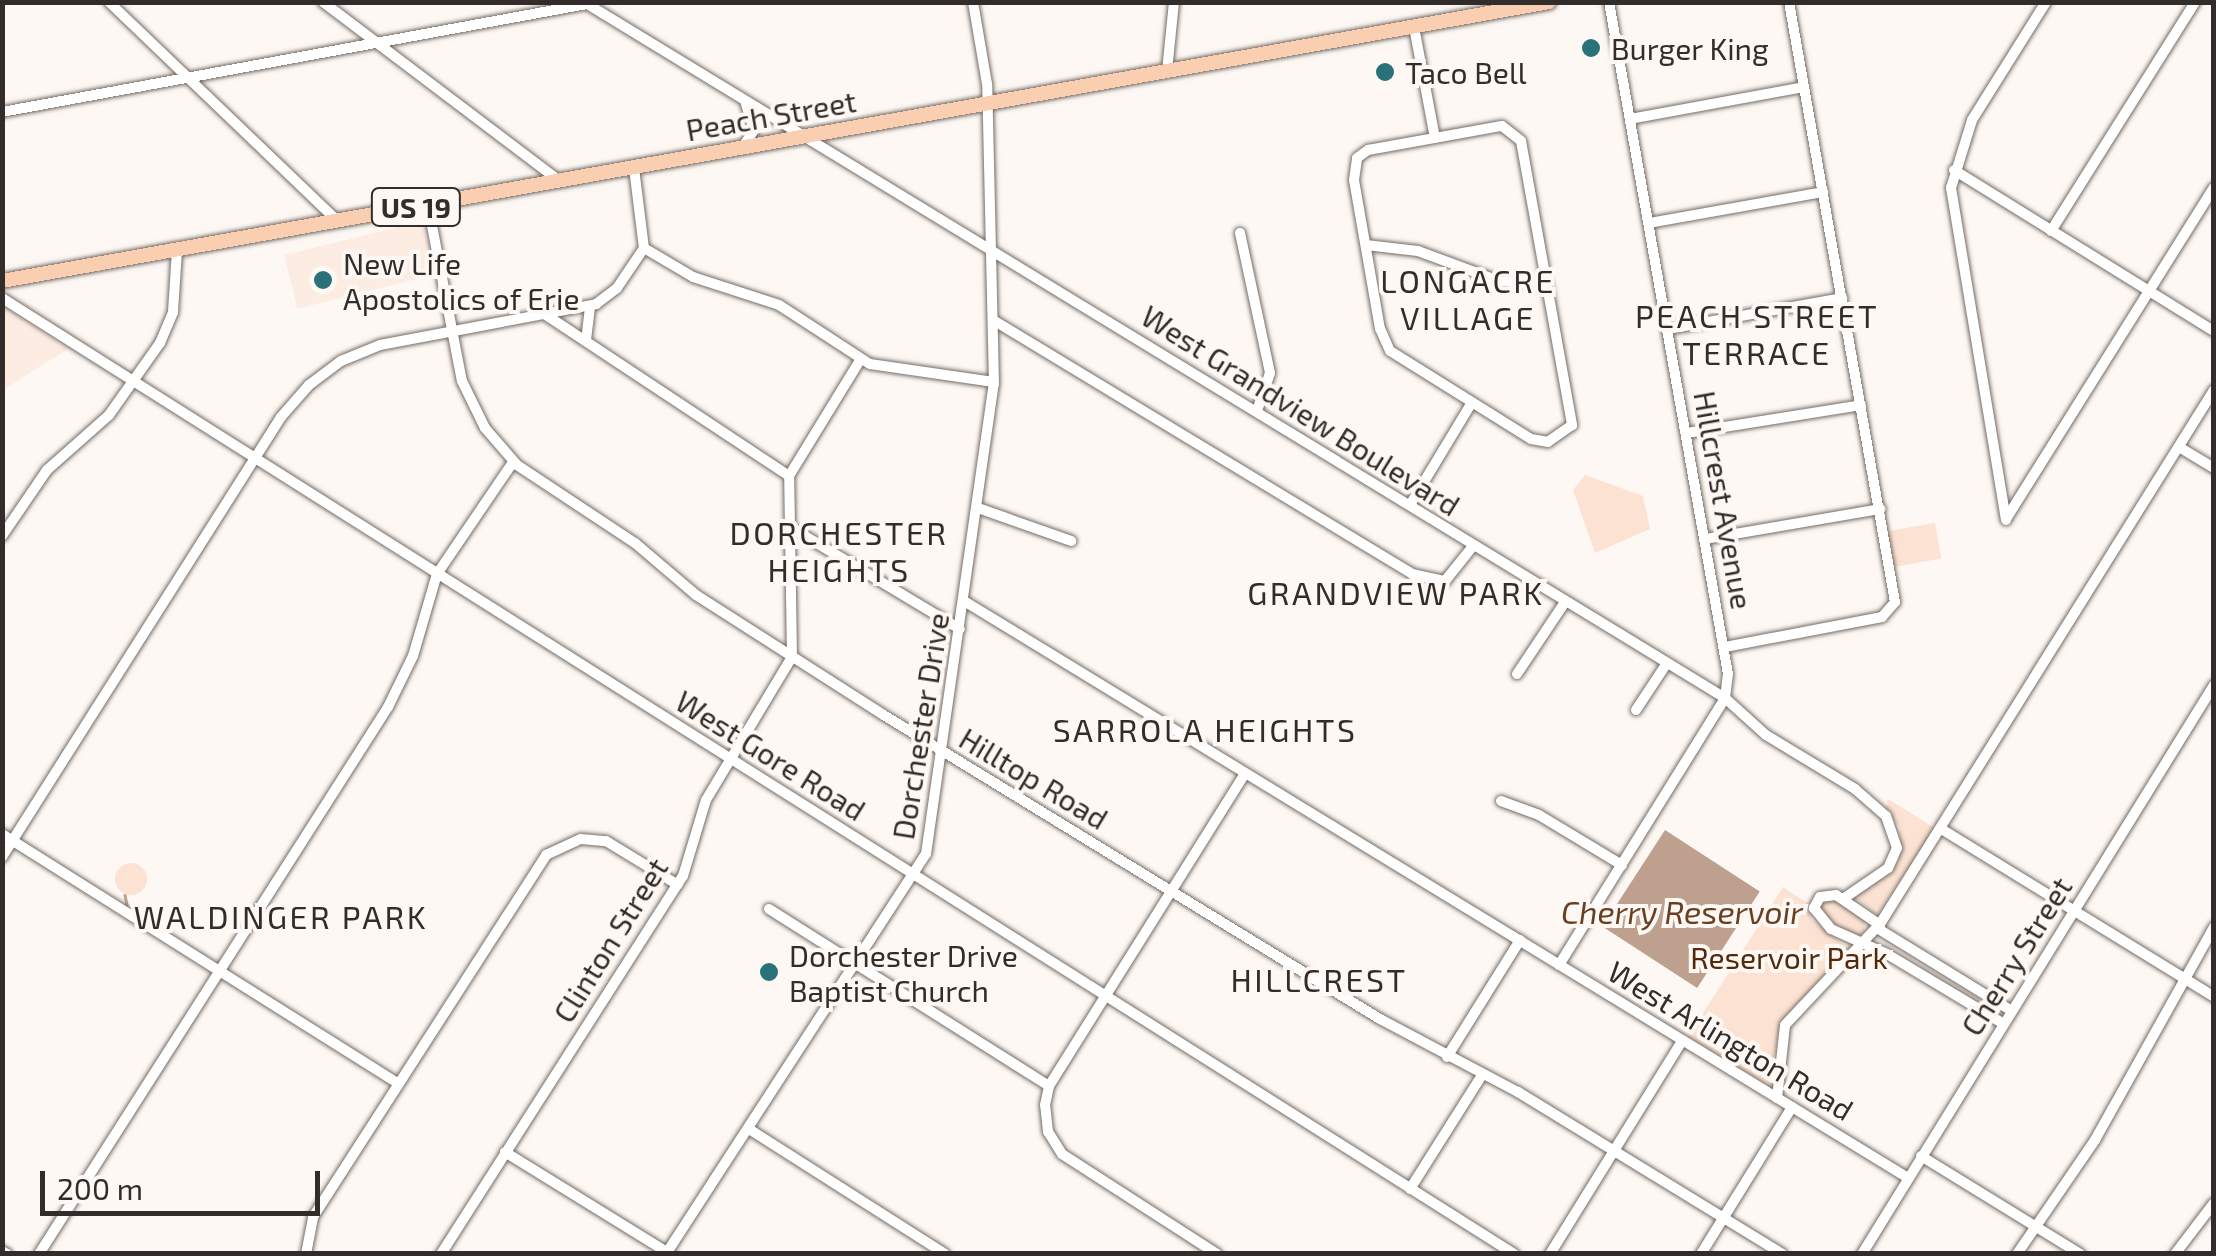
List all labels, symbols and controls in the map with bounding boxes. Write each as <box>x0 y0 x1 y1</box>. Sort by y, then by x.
place label: Burger King <box>1611 30 1769 66</box>
marker: Burger King <box>1580 37 1602 59</box>
place label: Taco Bell <box>1405 54 1527 90</box>
marker: Taco Bell <box>1374 61 1396 83</box>
street label: Peach Street <box>683 82 859 148</box>
road number: US 19 <box>368 184 464 230</box>
place label: New Life Apostolics of Erie <box>343 245 580 316</box>
district label: LONGACRE VILLAGE <box>1380 262 1556 337</box>
marker: New Life Apostolics of Erie <box>312 269 334 291</box>
street label: West Grandview Boulevard <box>1135 297 1467 523</box>
district label: PEACH STREET TERRACE <box>1635 297 1879 372</box>
street label: Hillcrest Avenue <box>1687 388 1761 612</box>
district label: DORCHESTER HEIGHTS <box>729 514 949 589</box>
district label: GRANDVIEW PARK <box>1247 573 1545 611</box>
street label: Dorchester Drive <box>884 610 956 842</box>
street label: West Gore Road <box>670 682 872 828</box>
district label: SARROLA HEIGHTS <box>1052 710 1358 748</box>
street label: Hilltop Road <box>953 720 1115 836</box>
street label: Clinton Street <box>545 851 675 1029</box>
street label: Cherry Street <box>1953 870 2079 1042</box>
water label: Cherry Reservoir <box>1561 892 1803 930</box>
district label: WALDINGER PARK <box>134 897 428 935</box>
place label: Dorchester Drive Baptist Church <box>789 937 1019 1008</box>
park label: Reservoir Park <box>1690 939 1888 975</box>
street label: West Arlington Road <box>1602 952 1860 1128</box>
district label: HILLCREST <box>1230 960 1408 998</box>
marker: Dorchester Drive Baptist Church <box>758 961 780 983</box>
scale bar <box>45 1151 325 1213</box>
text: 200 m <box>57 1170 143 1206</box>

